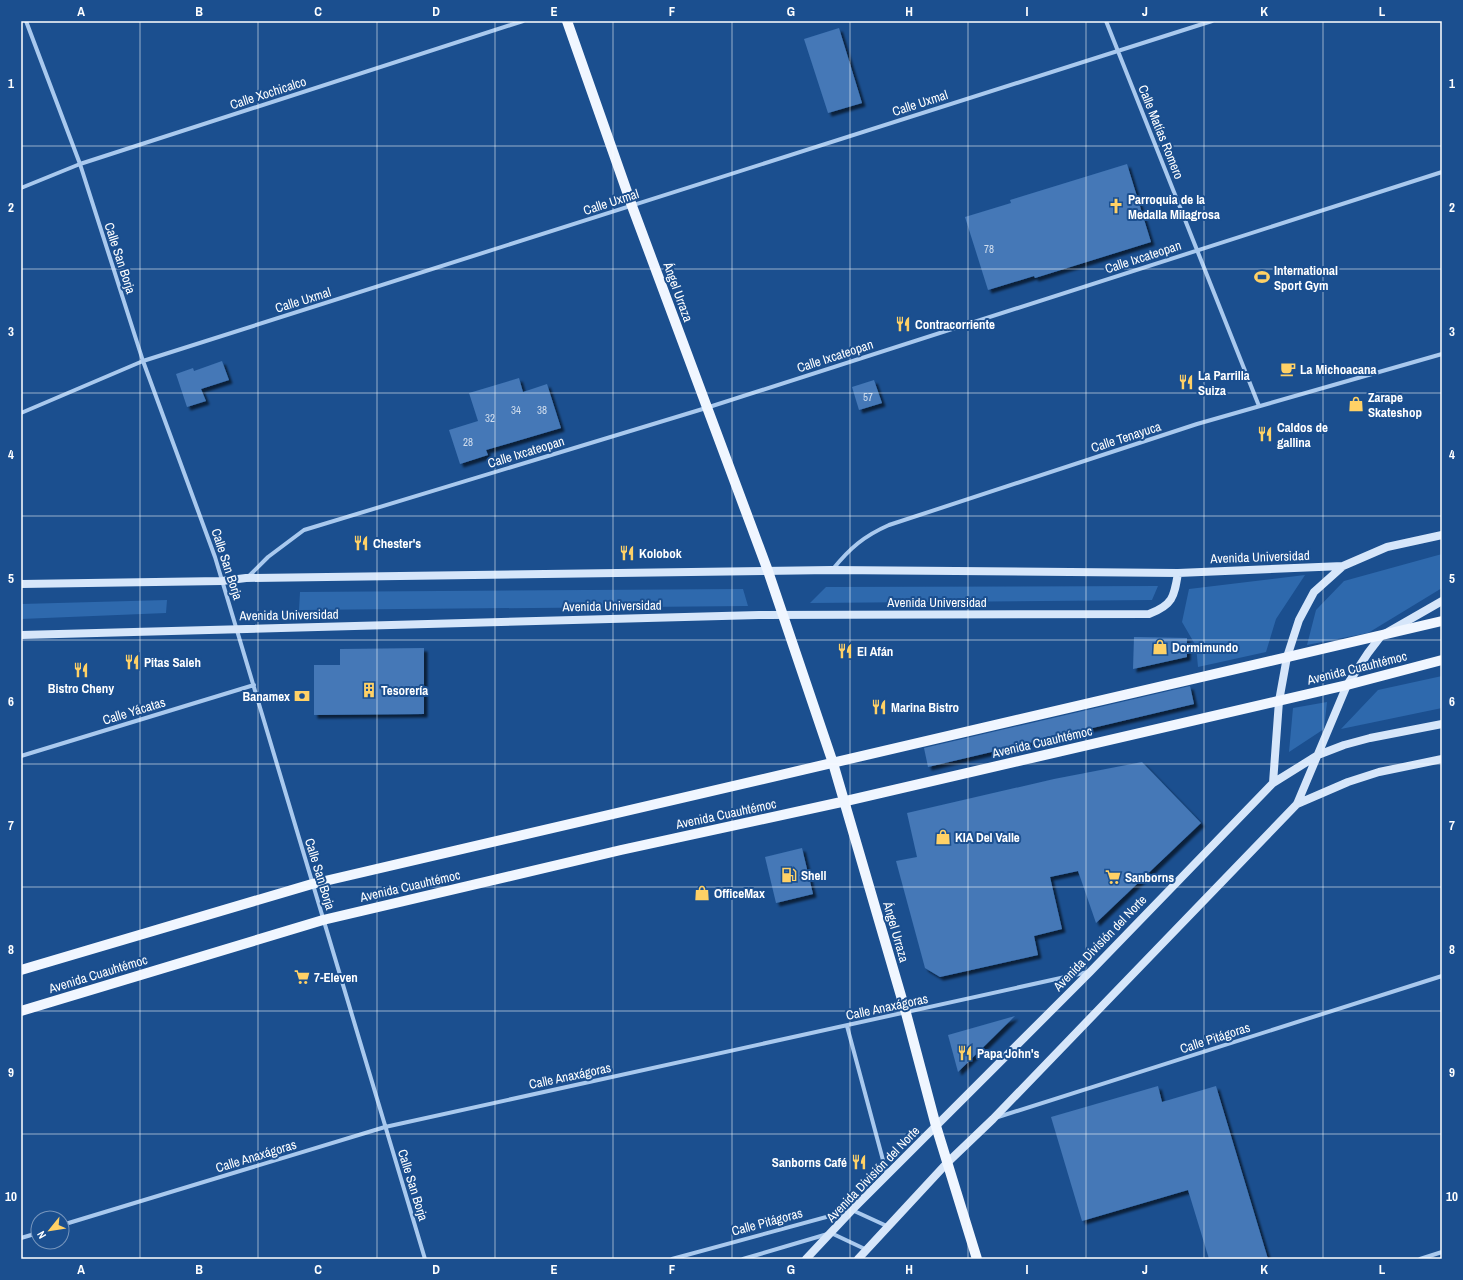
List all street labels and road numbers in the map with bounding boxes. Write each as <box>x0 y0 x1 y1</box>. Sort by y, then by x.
street label: Calle Xochicalco <box>228 73 308 113</box>
street label: Calle Matías Romero <box>1134 82 1188 182</box>
street label: Calle Uxmal <box>890 86 950 120</box>
street label: Calle Uxmal <box>581 185 641 219</box>
street label: Calle San Borja <box>100 220 140 296</box>
street label: Calle Ixcateopan <box>1103 237 1183 277</box>
street label: Ángel Urraza <box>659 259 697 324</box>
street label: Calle Uxmal <box>273 283 333 317</box>
street label: Calle Ixcateopan <box>795 336 875 376</box>
street label: Calle Tenayuca <box>1089 418 1163 456</box>
street label: Calle Ixcateopan <box>486 432 567 472</box>
street label: Calle San Borja <box>207 526 247 602</box>
street label: Avenida Universidad <box>1209 547 1310 567</box>
street label: Avenida Universidad <box>886 594 987 611</box>
street label: Avenida Universidad <box>561 597 662 615</box>
street label: Avenida Universidad <box>238 606 339 624</box>
street label: Avenida Cuauhtémoc <box>1304 647 1409 689</box>
street label: Calle Yácatas <box>101 693 167 729</box>
street label: Avenida Cuauhtémoc <box>989 722 1094 762</box>
street label: Avenida Cuauhtémoc <box>673 795 778 833</box>
street label: Calle San Borja <box>301 836 339 912</box>
street label: Avenida Cuauhtémoc <box>357 866 462 906</box>
street label: Avenida División del Norte <box>1049 891 1150 995</box>
street label: Ángel Urraza <box>879 899 913 964</box>
street label: Avenida Cuauhtémoc <box>46 951 149 997</box>
street label: Calle Anaxágoras <box>844 990 930 1024</box>
street label: Calle Pitágoras <box>1178 1019 1252 1057</box>
street label: Calle Anaxágoras <box>527 1059 613 1093</box>
street label: Avenida División del Norte <box>822 1122 923 1226</box>
street label: Calle Anaxágoras <box>214 1136 298 1176</box>
street label: Calle San Borja <box>394 1147 432 1223</box>
street label: Calle Pitágoras <box>730 1204 804 1240</box>

